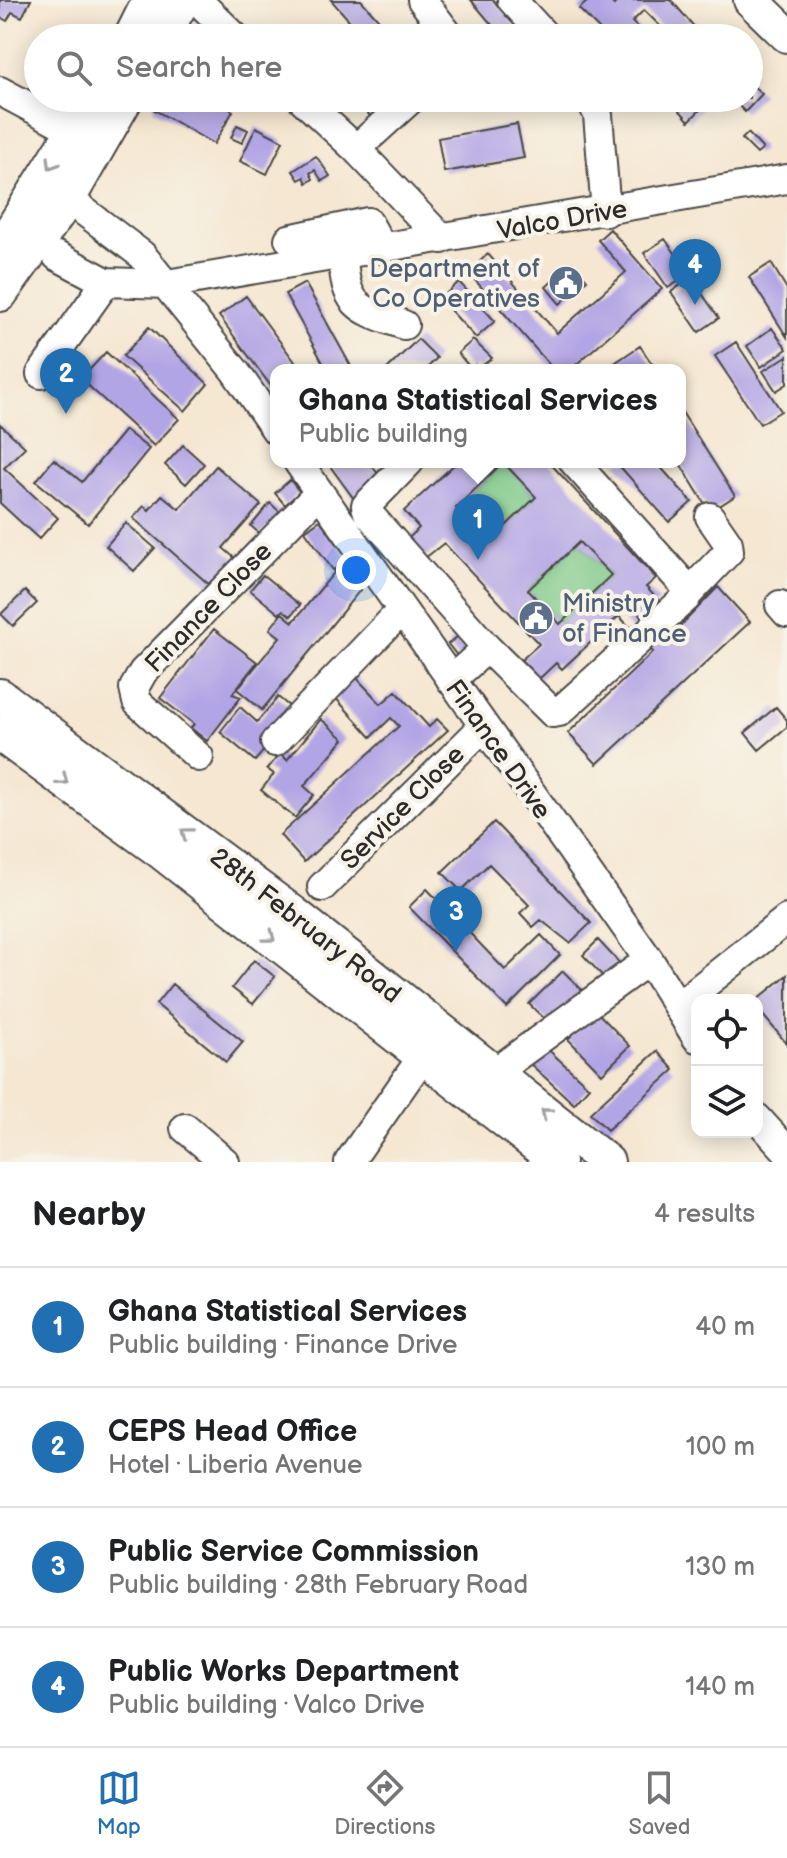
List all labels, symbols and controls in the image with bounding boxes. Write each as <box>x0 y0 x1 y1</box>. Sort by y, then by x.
search box <box>24 24 763 112</box>
icon: search <box>52 46 96 90</box>
text: Search here <box>116 50 282 86</box>
one-way arrow <box>47 155 62 170</box>
street label: Valco Drive <box>495 194 630 247</box>
pin: 4 <box>669 239 721 305</box>
place label: Department of Co Operatives <box>369 254 540 315</box>
public building icon: Department of Co Operatives <box>547 264 585 302</box>
pin: 2 <box>40 348 92 414</box>
popup <box>270 364 686 468</box>
text: Ghana Statistical Services <box>299 383 657 419</box>
text: Public building <box>299 419 468 450</box>
pin: 1 <box>452 494 504 560</box>
street label: Finance Close <box>139 536 279 680</box>
your location <box>336 550 376 590</box>
place label: Ministry of Finance <box>562 589 687 650</box>
public building icon: Ministry of Finance <box>517 599 555 637</box>
street label: Finance Drive <box>438 674 557 826</box>
street label: Service Close <box>335 740 471 876</box>
one-way arrow <box>54 770 69 784</box>
one-way arrow <box>180 828 195 842</box>
street label: 28th February Road <box>203 842 407 1010</box>
pin: 3 <box>430 886 482 952</box>
one-way arrow <box>261 927 276 941</box>
map controls <box>691 994 763 1138</box>
button: locate <box>691 994 763 1066</box>
button: layers <box>691 1066 763 1138</box>
one-way arrow <box>541 1108 555 1123</box>
text: Nearby <box>32 1194 146 1235</box>
text: 4 results <box>654 1199 755 1230</box>
text: Ghana Statistical Services <box>108 1294 467 1330</box>
text: 1 <box>53 1312 63 1343</box>
text: 40 m <box>695 1312 755 1343</box>
text: Public building · Finance Drive <box>108 1330 457 1361</box>
text: CEPS Head Office <box>108 1414 357 1450</box>
text: 2 <box>50 1432 66 1463</box>
text: 100 m <box>686 1432 755 1463</box>
text: Hotel · Liberia Avenue <box>108 1450 362 1481</box>
text: Public Service Commission <box>108 1534 479 1570</box>
text: 3 <box>50 1552 66 1583</box>
text: 130 m <box>685 1552 755 1583</box>
text: Public building · 28th February Road <box>108 1570 528 1601</box>
text: Public Works Department <box>108 1654 459 1690</box>
text: 4 <box>50 1672 66 1703</box>
text: 140 m <box>685 1672 755 1703</box>
text: Public building · Valco Drive <box>108 1690 425 1721</box>
tab: Map <box>97 1766 141 1841</box>
tab: Directions <box>334 1766 435 1841</box>
tab: Saved <box>629 1766 690 1841</box>

